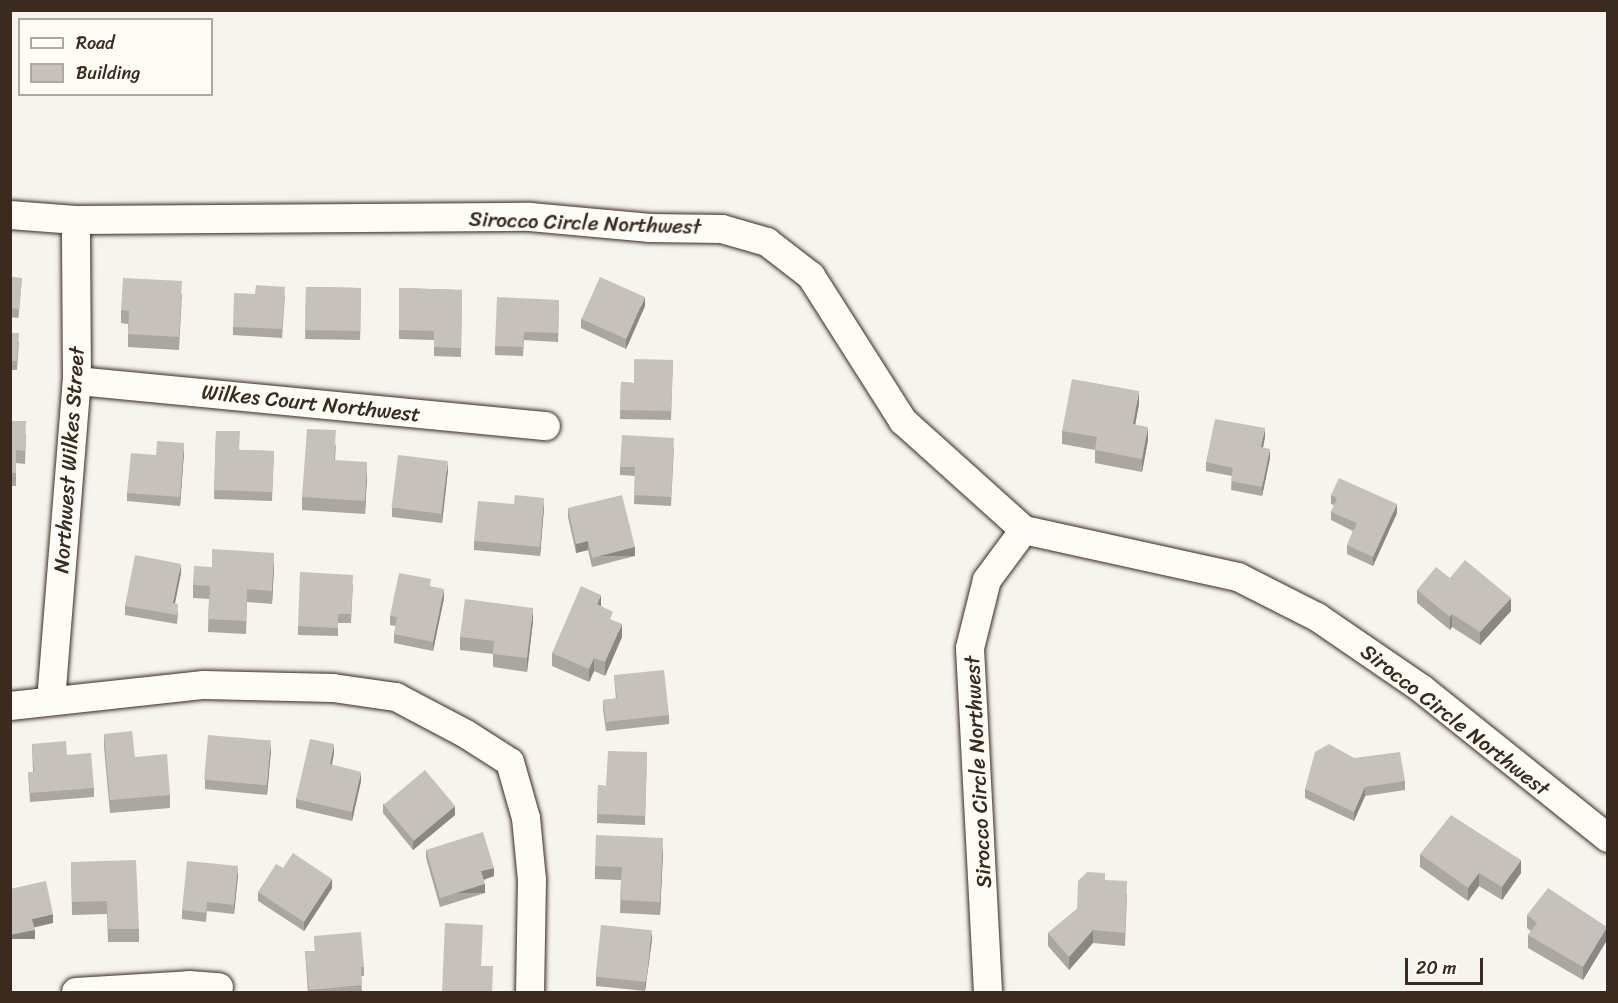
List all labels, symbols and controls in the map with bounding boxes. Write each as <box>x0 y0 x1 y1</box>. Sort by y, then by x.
legend <box>18 18 213 96</box>
text: Road <box>76 27 115 59</box>
text: Building <box>76 57 140 89</box>
street label: Sirocco Circle Northwest <box>468 206 702 240</box>
street label: Northwest Wilkes Street <box>48 345 90 575</box>
street label: Wilkes Court Northwest <box>200 379 422 427</box>
street label: Sirocco Circle Northwest <box>1356 638 1554 802</box>
street label: Sirocco Circle Northwest <box>959 655 997 889</box>
scale bar <box>1408 946 1486 984</box>
text: 20 m <box>1416 952 1456 984</box>

